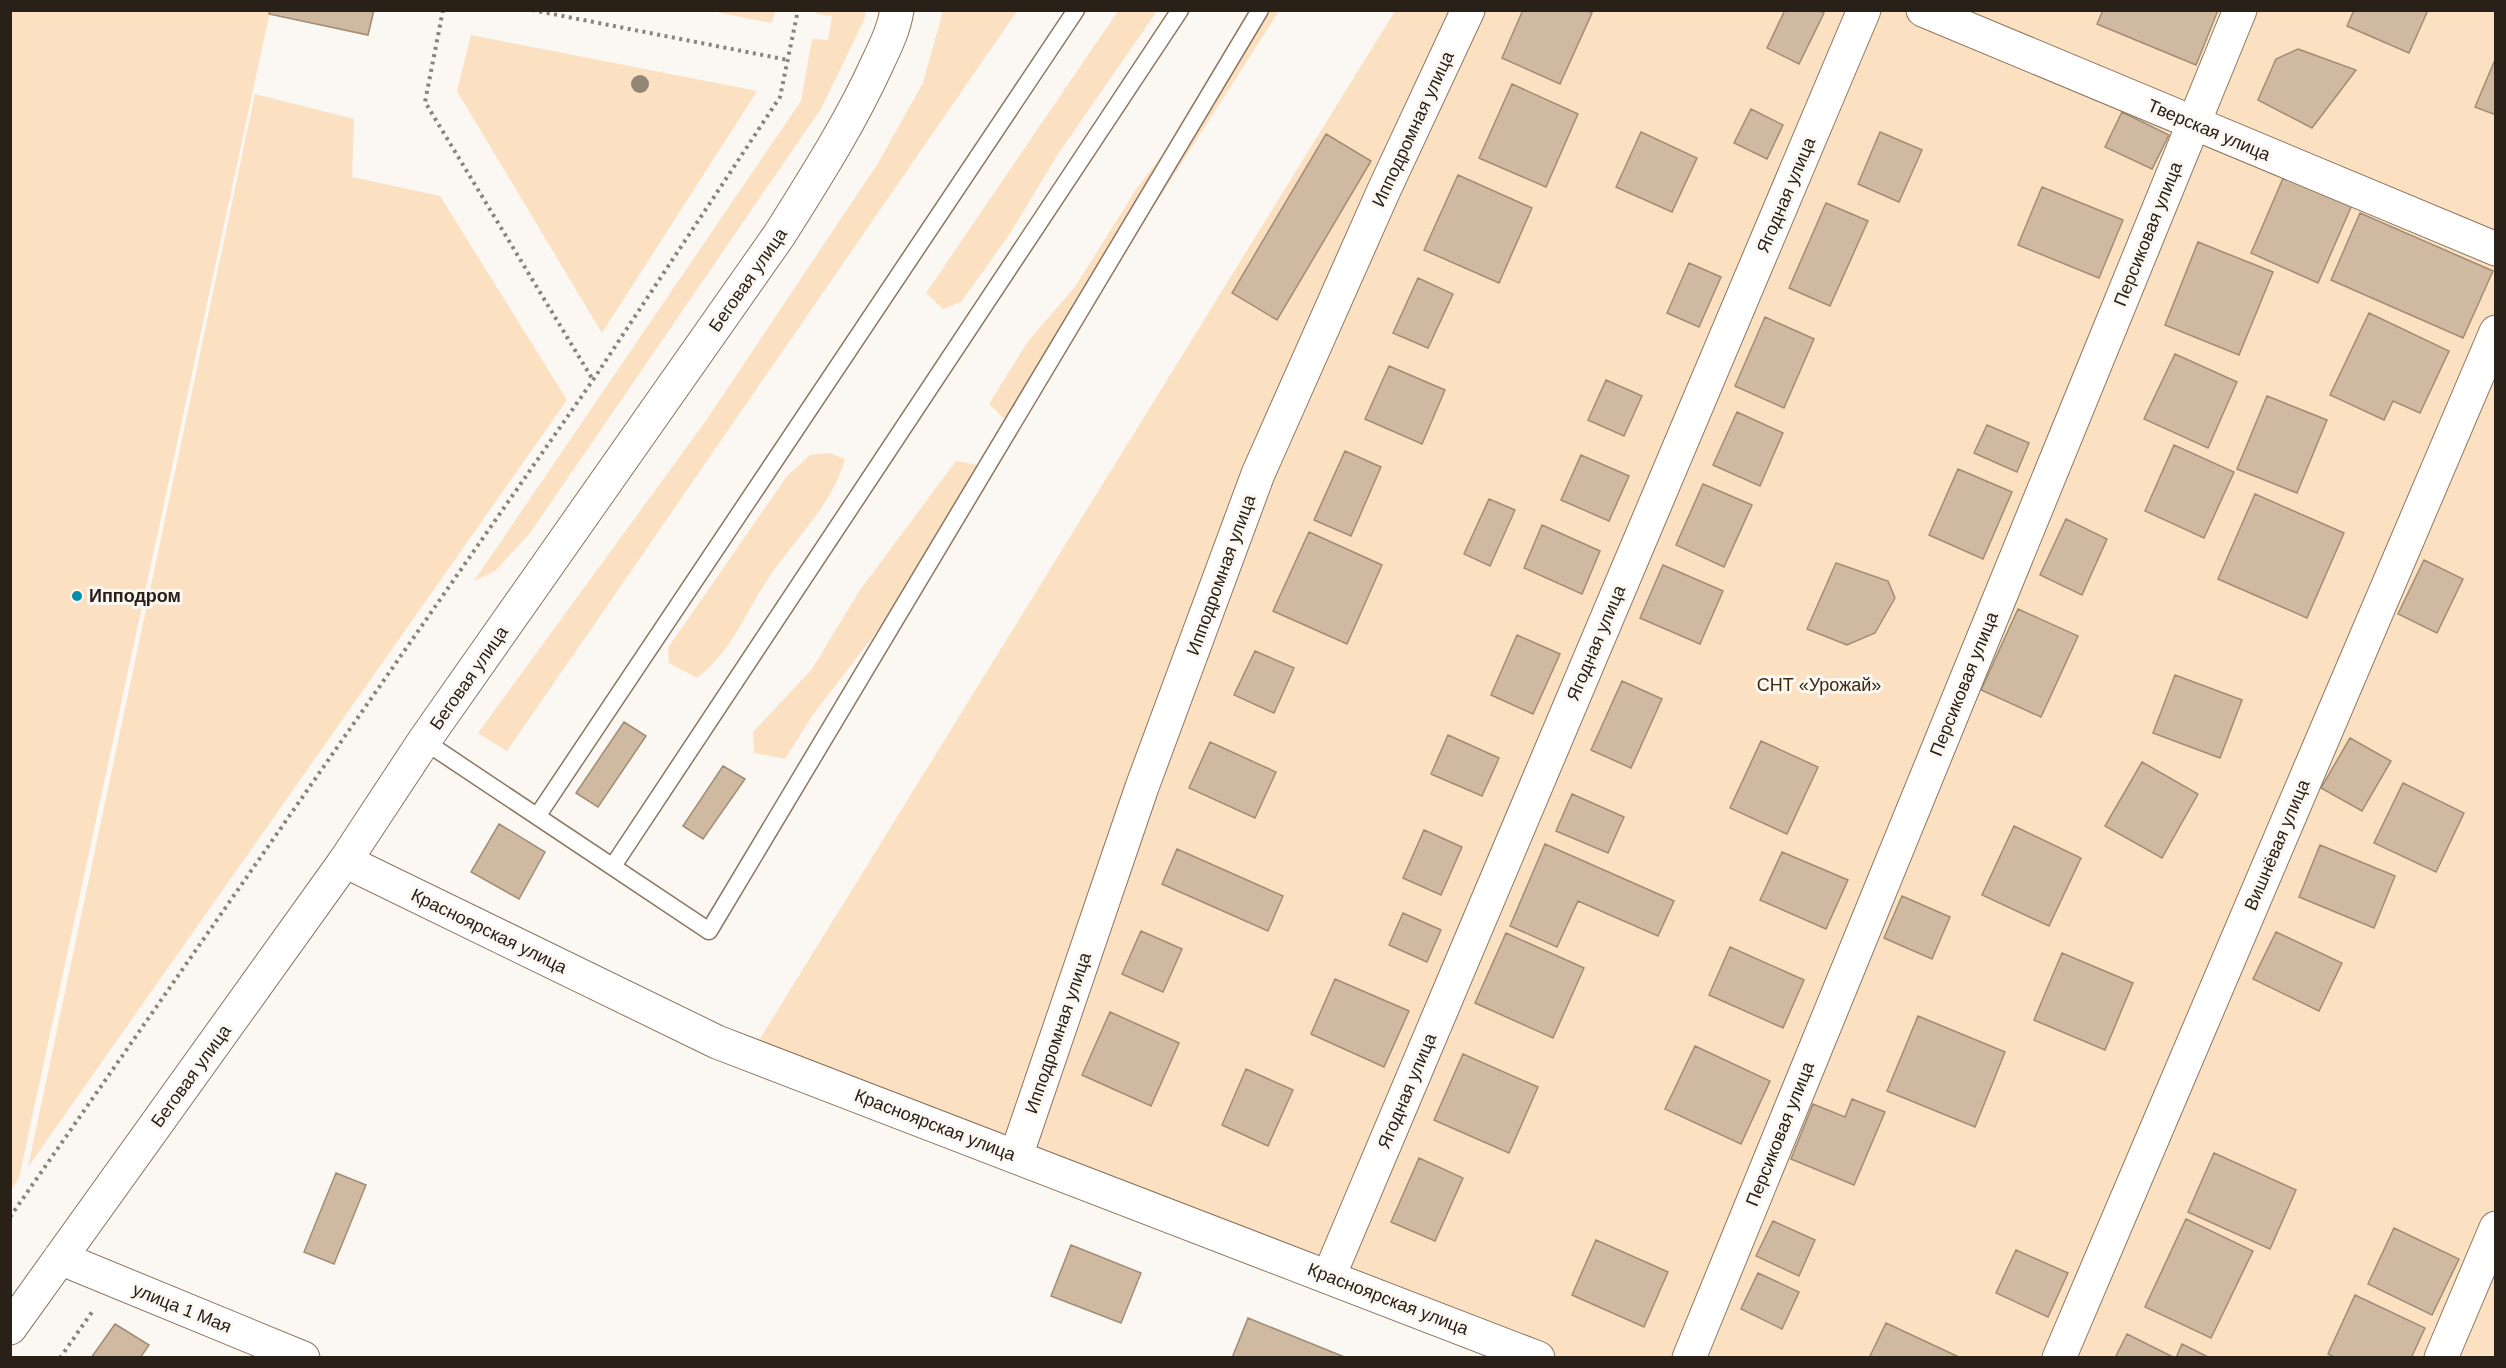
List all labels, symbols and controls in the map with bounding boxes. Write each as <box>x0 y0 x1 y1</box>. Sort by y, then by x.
street label: Ипподромная улица <box>1368 47 1458 210</box>
street label: Тверская улица <box>2145 95 2274 165</box>
street label: Ягодная улица <box>1753 133 1820 256</box>
street label: Персиковая улица <box>2110 158 2186 309</box>
street label: Беговая улица <box>705 224 792 336</box>
street label: Ипподромная улица <box>1183 491 1260 658</box>
street label: Ягодная улица <box>1563 581 1630 704</box>
place label: Ипподром <box>89 586 181 606</box>
marker: Ипподром <box>70 589 84 603</box>
street label: Персиковая улица <box>1926 608 2002 759</box>
street label: Беговая улица <box>426 622 513 734</box>
park label: СНТ «Урожай» <box>1757 675 1881 695</box>
street label: Вишнёвая улица <box>2240 776 2314 913</box>
street label: Красноярская улица <box>408 885 571 978</box>
street label: Ипподромная улица <box>1021 949 1095 1116</box>
street label: Беговая улица <box>147 1020 235 1131</box>
street label: Ягодная улица <box>1374 1029 1441 1152</box>
street label: Персиковая улица <box>1742 1058 1818 1209</box>
street label: Красноярская улица <box>852 1085 1019 1165</box>
street label: Красноярская улица <box>1305 1259 1472 1339</box>
street label: улица 1 Мая <box>130 1279 234 1337</box>

